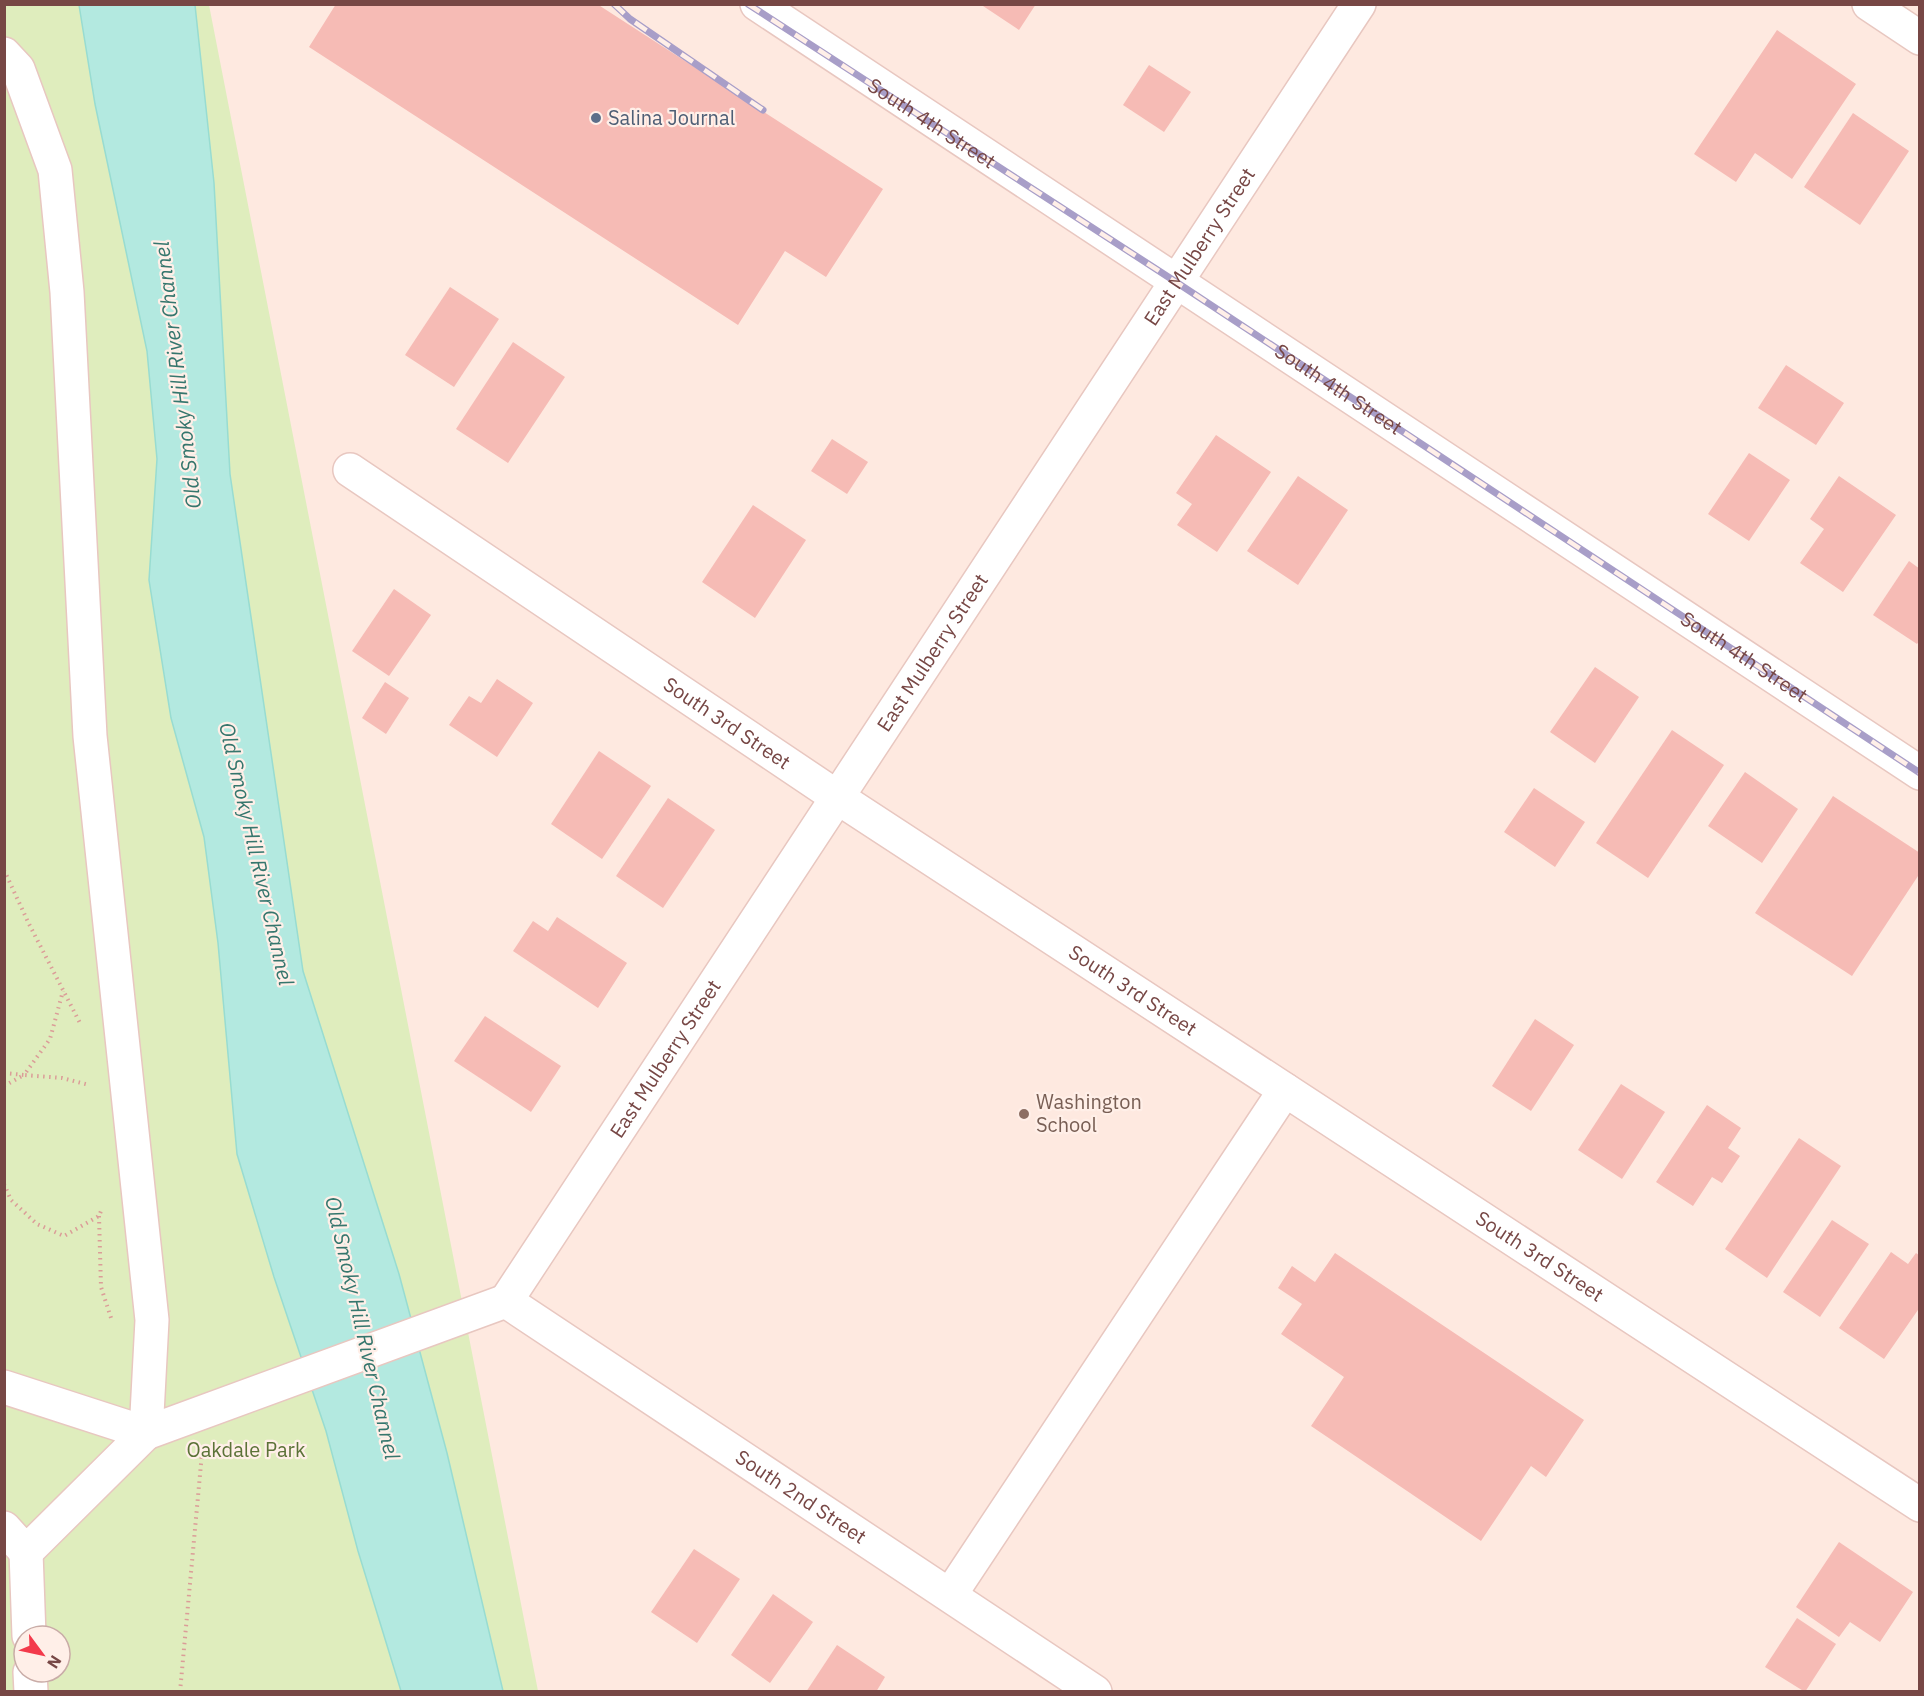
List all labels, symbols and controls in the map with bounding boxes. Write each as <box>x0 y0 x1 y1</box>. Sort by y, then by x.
street label: South 4th Street <box>863 71 1001 174</box>
place label: Salina Journal <box>608 104 735 131</box>
marker: Salina Journal <box>589 111 603 125</box>
street label: East Mulberry Street <box>1137 162 1261 331</box>
water label: Old Smoky Hill River Channel <box>147 239 207 510</box>
street label: South 4th Street <box>1270 337 1408 441</box>
street label: East Mulberry Street <box>870 568 994 737</box>
street label: South 4th Street <box>1675 605 1813 708</box>
street label: South 3rd Street <box>658 670 796 775</box>
water label: Old Smoky Hill River Channel <box>213 720 301 988</box>
street label: South 3rd Street <box>1064 938 1202 1042</box>
street label: East Mulberry Street <box>603 974 727 1143</box>
place label: Washington School <box>1036 1088 1142 1138</box>
marker: Washington School <box>1017 1107 1031 1121</box>
water label: Old Smoky Hill River Channel <box>319 1194 407 1462</box>
street label: South 3rd Street <box>1471 1204 1609 1308</box>
park label: Oakdale Park <box>187 1436 306 1463</box>
street label: South 2nd Street <box>730 1443 872 1550</box>
north arrow <box>12 1624 72 1684</box>
text: N <box>43 1652 66 1672</box>

